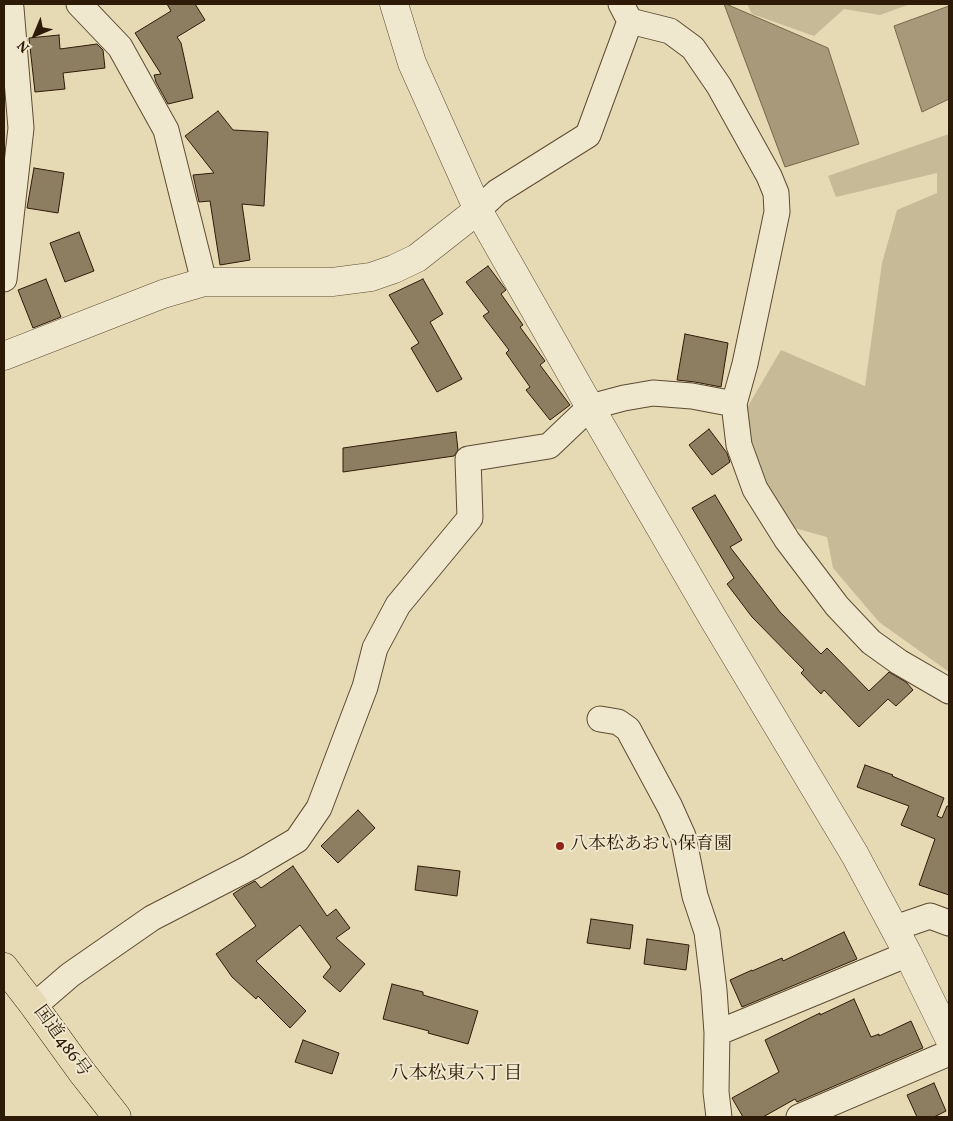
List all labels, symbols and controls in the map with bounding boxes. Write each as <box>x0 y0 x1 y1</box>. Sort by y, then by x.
north arrow <box>10 10 60 60</box>
text: N <box>14 36 34 56</box>
place label: 八本松あおい保育園 <box>570 835 732 857</box>
marker: 八本松あおい保育園 <box>554 840 566 852</box>
street label: 国道486号 <box>28 1002 94 1082</box>
district label: 八本松東六丁目 <box>390 1065 522 1087</box>

